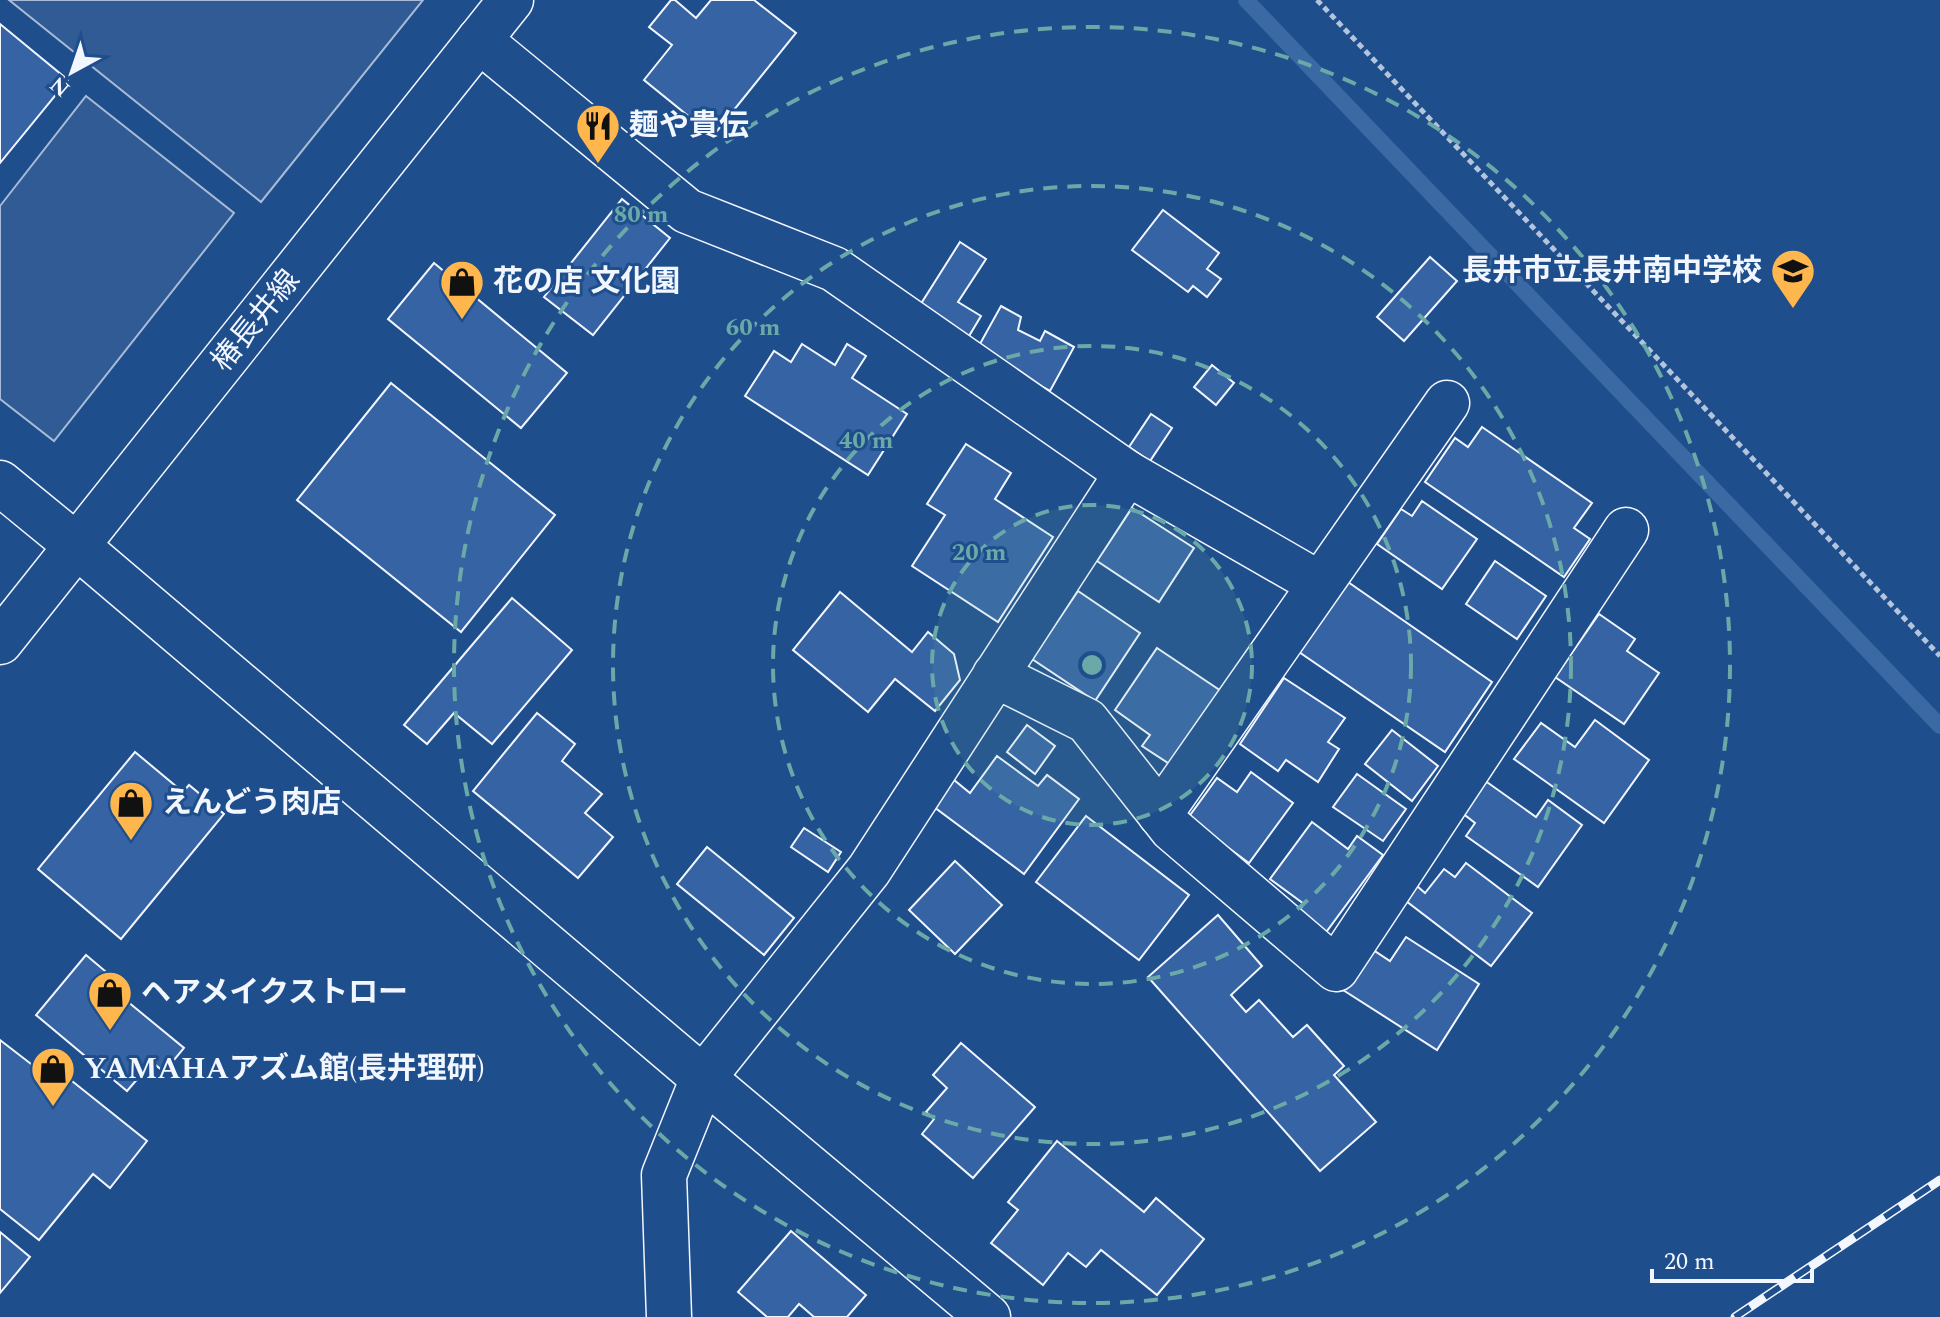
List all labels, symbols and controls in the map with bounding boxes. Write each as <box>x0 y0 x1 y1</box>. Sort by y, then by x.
north arrow <box>32 32 112 112</box>
text: N <box>43 68 78 105</box>
restaurant icon: 麺や貴伝 <box>574 102 622 165</box>
place label: 麺や貴伝 <box>629 103 749 149</box>
text: 80 m <box>614 197 669 233</box>
school or university icon: 長井市立長井南中学校 <box>1769 247 1817 310</box>
place label: 長井市立長井南中学校 <box>1462 248 1762 294</box>
shop icon: 花の店 文化園 <box>438 258 486 321</box>
place label: 花の店 文化園 <box>493 259 681 305</box>
street label: 椿長井線 <box>200 260 312 382</box>
text: 60 m <box>726 310 781 346</box>
text: 40 m <box>839 423 894 459</box>
text: 20 m <box>952 535 1007 571</box>
centre of rings <box>1078 651 1106 679</box>
shop icon: えんどう肉店 <box>107 779 155 842</box>
place label: えんどう肉店 <box>162 780 341 826</box>
shop icon: ヘアメイクストロー <box>86 969 134 1032</box>
place label: ヘアメイクストロー <box>141 970 408 1016</box>
shop icon: YAMAHAアズム館(長井理研) <box>29 1045 77 1108</box>
place label: YAMAHAアズム館(長井理研) <box>84 1046 485 1092</box>
scale bar <box>1652 1233 1812 1283</box>
text: 20 m <box>1664 1244 1715 1280</box>

